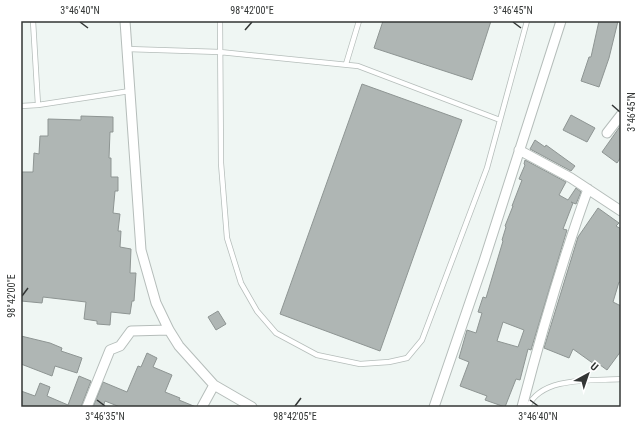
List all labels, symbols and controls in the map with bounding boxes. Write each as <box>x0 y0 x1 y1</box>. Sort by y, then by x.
text: 3°46'40"N <box>60 5 100 16</box>
text: 98°42'00"E <box>230 5 274 16</box>
text: 3°46'45"N <box>493 5 533 16</box>
text: 3°46'45"N <box>626 92 637 132</box>
text: 98°42'00"E <box>6 274 17 318</box>
north arrow <box>568 354 608 394</box>
text: U <box>588 360 601 374</box>
text: 3°46'35"N <box>85 411 125 422</box>
text: 98°42'05"E <box>273 411 317 422</box>
text: 3°46'40"N <box>518 411 558 422</box>

